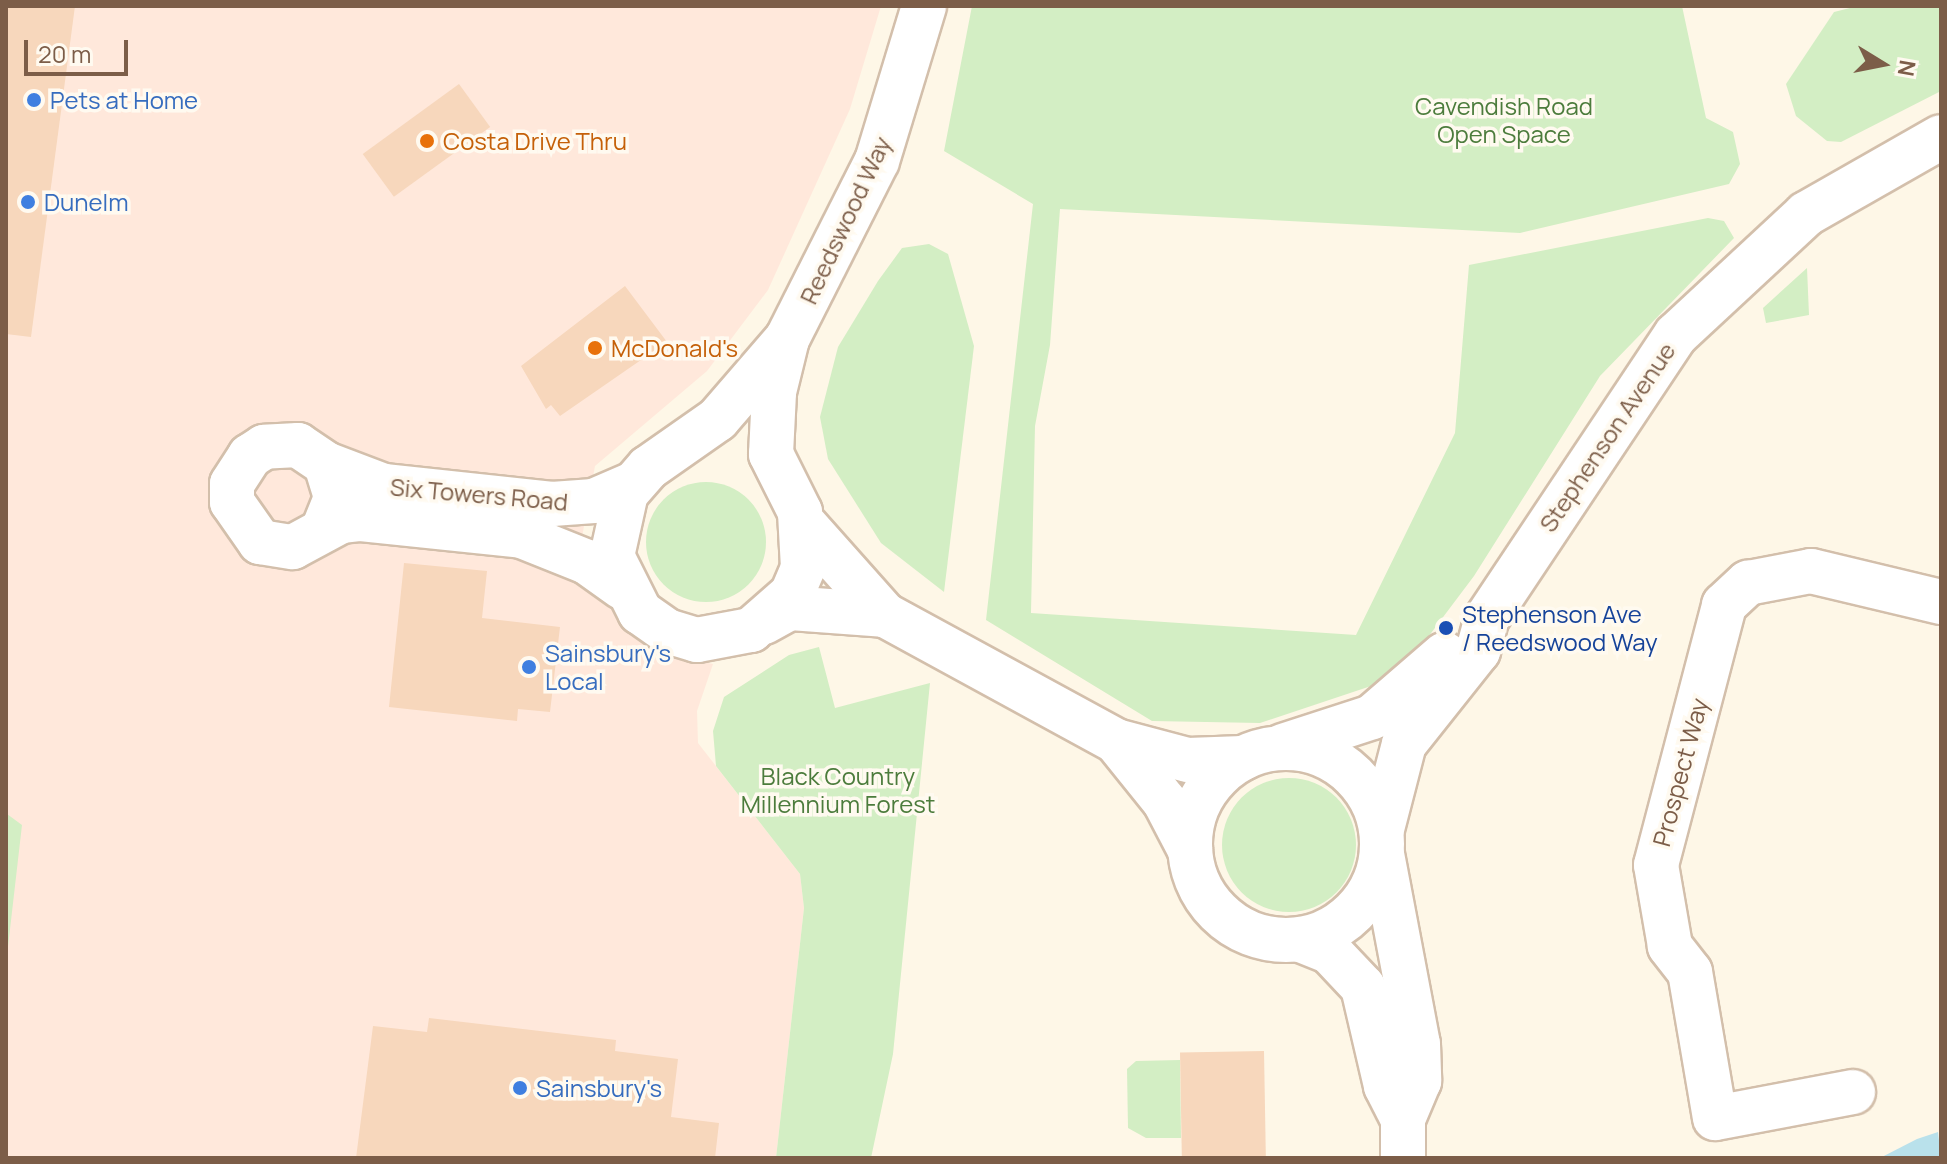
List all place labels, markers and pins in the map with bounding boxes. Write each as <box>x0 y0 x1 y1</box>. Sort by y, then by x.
place label: Pets at Home <box>50 86 198 114</box>
marker: Pets at Home <box>25 91 43 109</box>
place label: Costa Drive Thru <box>443 127 627 155</box>
marker: Costa Drive Thru <box>418 132 436 150</box>
place label: Dunelm <box>44 188 129 216</box>
marker: Dunelm <box>19 193 37 211</box>
place label: McDonald's <box>611 334 738 362</box>
marker: McDonald's <box>586 339 604 357</box>
place label: Stephenson Ave / Reedswood Way <box>1462 600 1658 656</box>
marker: Stephenson Ave / Reedswood Way <box>1437 619 1455 637</box>
place label: Sainsbury's Local <box>545 639 671 695</box>
marker: Sainsbury's Local <box>520 658 538 676</box>
place label: Sainsbury's <box>536 1074 662 1102</box>
marker: Sainsbury's <box>511 1079 529 1097</box>

